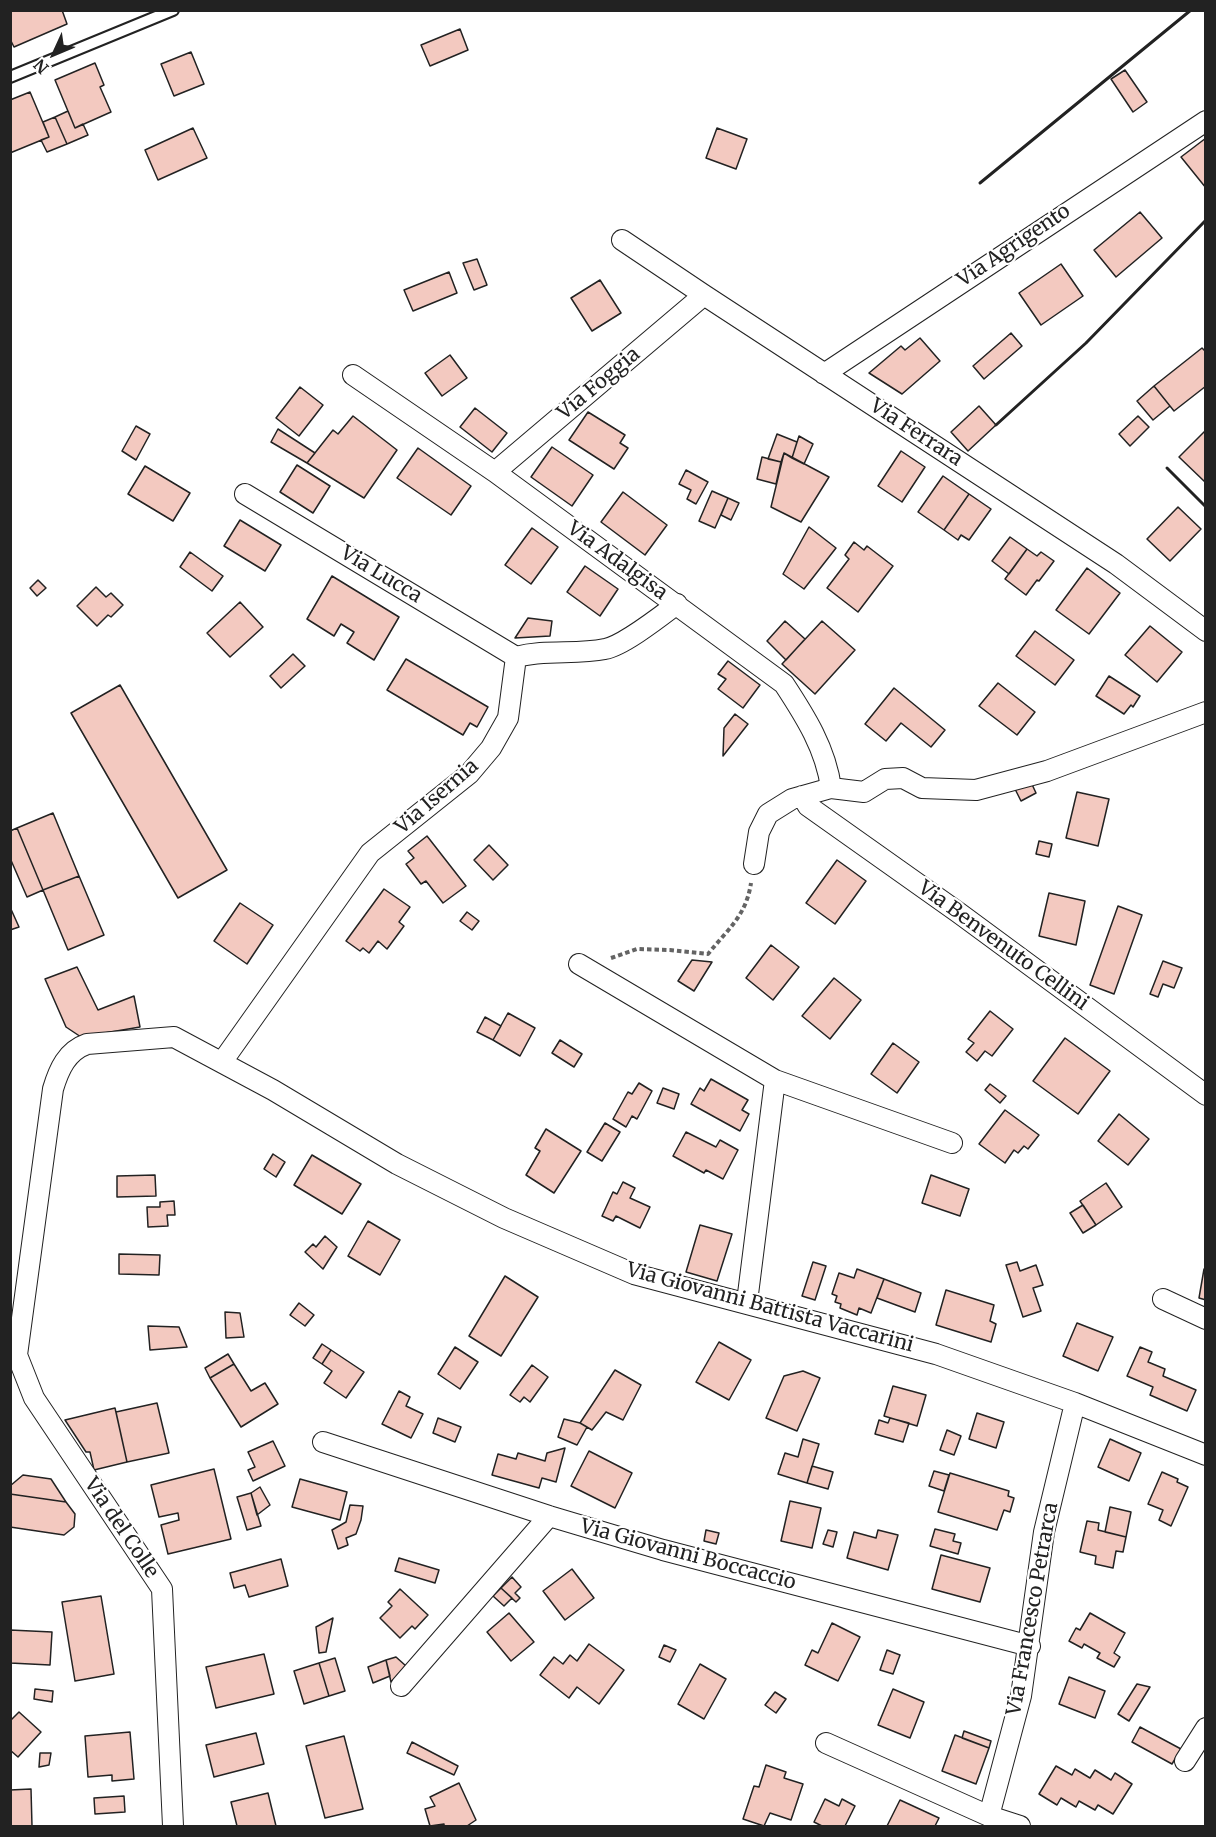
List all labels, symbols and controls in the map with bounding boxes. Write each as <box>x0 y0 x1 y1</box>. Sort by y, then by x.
north arrow <box>24 24 84 84</box>
text: N <box>29 55 53 78</box>
street label: Via Agrigento <box>953 199 1075 293</box>
street label: Via Foggia <box>553 343 645 425</box>
street label: Via Ferrara <box>865 394 967 472</box>
street label: Via Adalgisa <box>562 517 672 605</box>
street label: Via Lucca <box>336 541 426 609</box>
street label: Via Isernia <box>391 754 483 840</box>
street label: Via Benvenuto Cellini <box>913 876 1093 1016</box>
street label: Via Giovanni Battista Vaccarini <box>624 1258 916 1358</box>
street label: Via del Colle <box>79 1473 163 1583</box>
street label: Via Francesco Petrarca <box>1002 1501 1064 1717</box>
street label: Via Giovanni Boccaccio <box>578 1515 798 1595</box>

